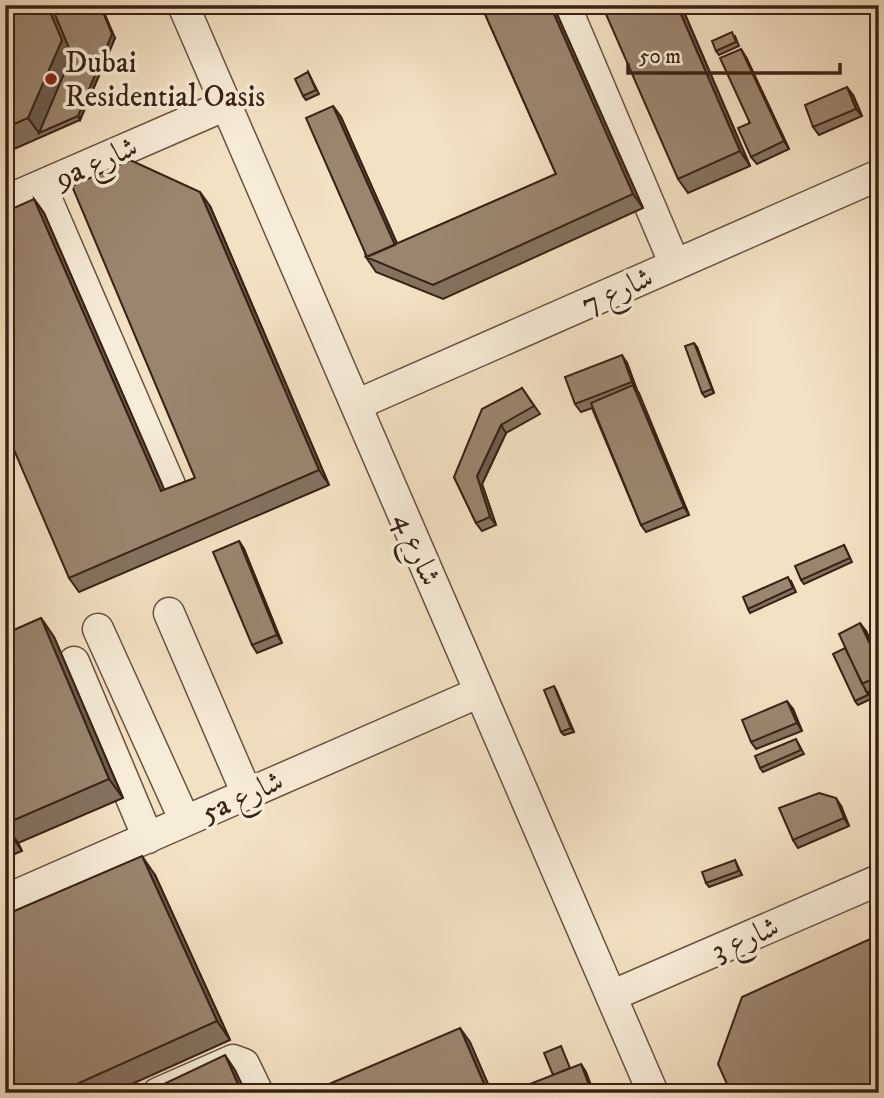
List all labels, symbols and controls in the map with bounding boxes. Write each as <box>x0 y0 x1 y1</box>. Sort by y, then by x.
scale bar <box>628 32 840 76</box>
text: 50 m <box>639 44 681 70</box>
place label: Dubai Residential Oasis <box>65 45 265 116</box>
marker: Dubai Residential Oasis <box>43 71 59 87</box>
street label: 9a شارع <box>48 129 146 203</box>
street label: شارع 7 <box>576 259 661 328</box>
street label: شارع 4 <box>380 507 448 594</box>
street label: 5a شارع <box>196 763 292 836</box>
street label: شارع 3 <box>706 909 787 975</box>

